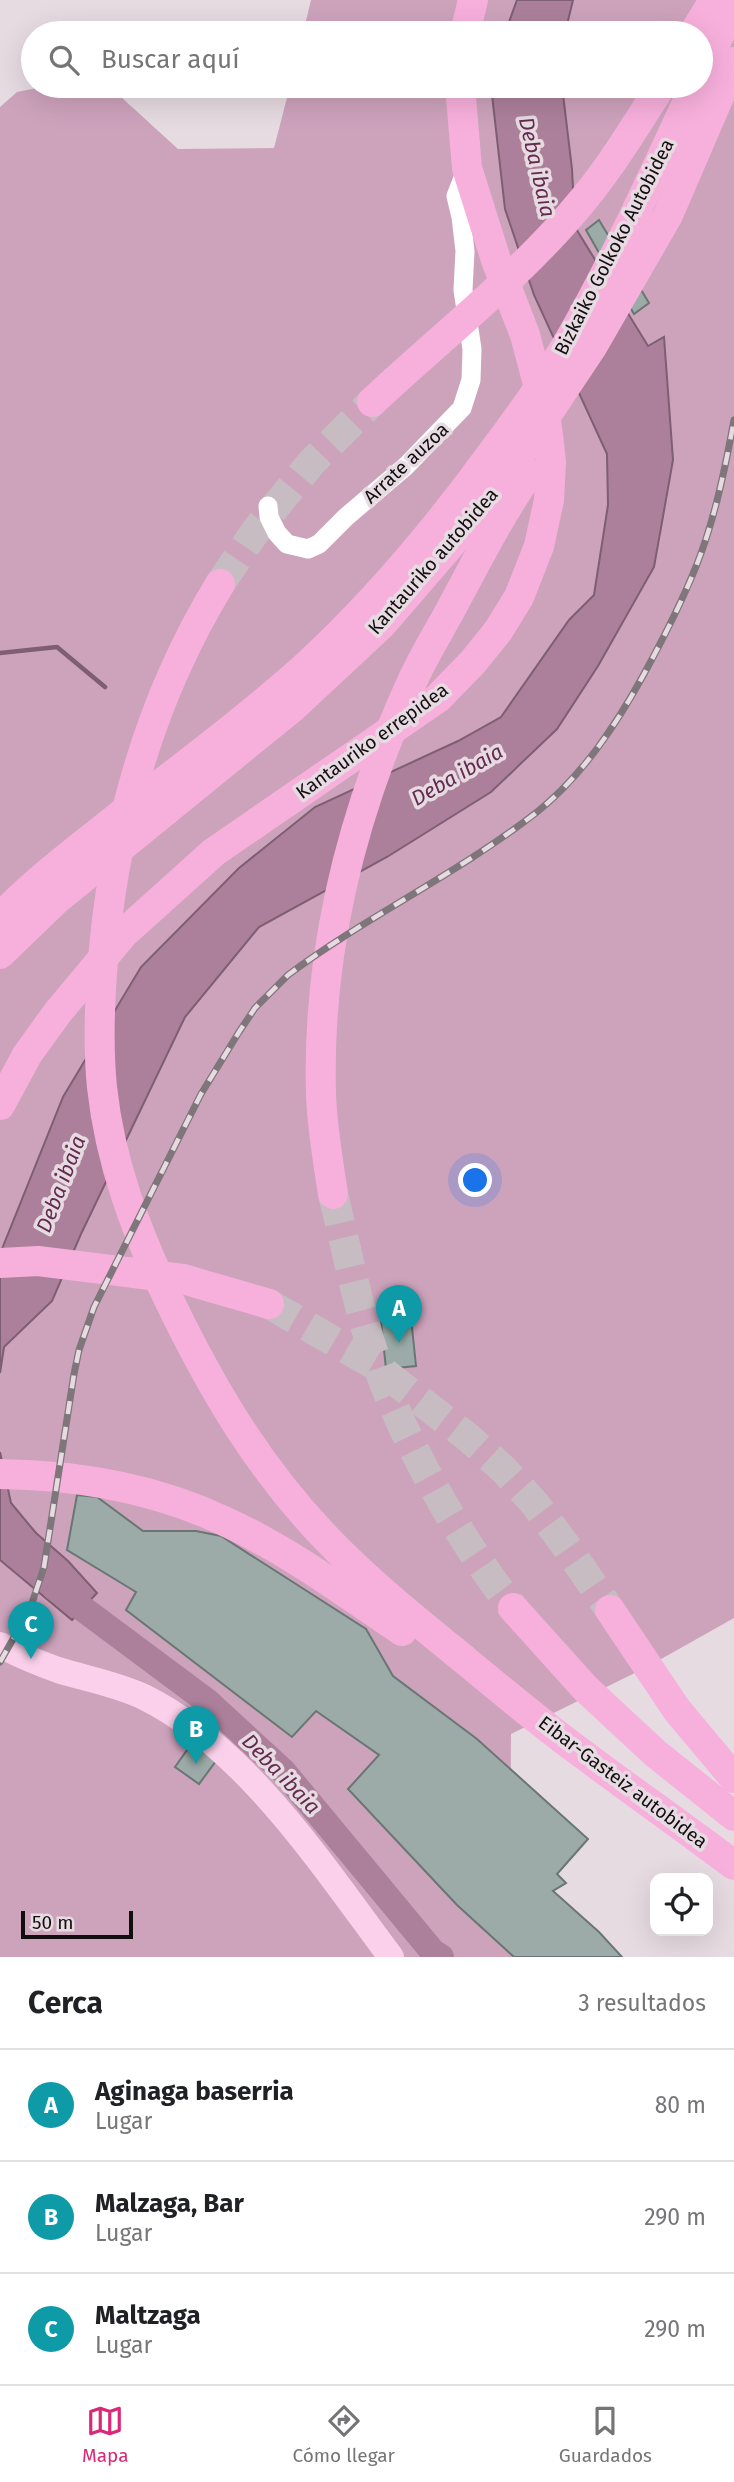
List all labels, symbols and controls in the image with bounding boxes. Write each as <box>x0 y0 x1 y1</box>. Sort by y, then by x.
search box <box>21 21 713 98</box>
icon: search <box>45 41 83 79</box>
text: Buscar aquí <box>101 44 239 75</box>
water label: Deba ibaia <box>513 115 561 219</box>
street label: Bizkaiko Golkoko Autobidea <box>549 135 679 359</box>
street label: Arrate auzoa <box>359 418 453 508</box>
street label: Kantauriko autobidea <box>363 483 503 639</box>
street label: Kantauriko errepidea <box>291 678 453 804</box>
water label: Deba ibaia <box>407 738 507 812</box>
water label: Deba ibaia <box>31 1132 91 1236</box>
your location <box>458 1163 492 1197</box>
pin: A <box>376 1285 422 1343</box>
pin: C <box>8 1601 54 1659</box>
pin: B <box>173 1706 219 1764</box>
street label: Eibar-Gasteiz autobidea <box>534 1711 712 1853</box>
water label: Deba ibaia <box>236 1728 326 1820</box>
map controls <box>650 1873 713 1936</box>
button: locate <box>650 1873 713 1936</box>
scale bar <box>21 1908 133 1940</box>
text: 50 m <box>32 1911 73 1934</box>
text: Cerca <box>28 1985 103 2021</box>
text: 3 resultados <box>578 1989 706 2017</box>
text: Aginaga baserria <box>95 2076 294 2107</box>
text: A <box>44 2091 58 2119</box>
text: 80 m <box>655 2091 706 2119</box>
text: Lugar <box>95 2107 152 2135</box>
text: Malzaga, Bar <box>95 2188 244 2219</box>
text: B <box>44 2203 58 2231</box>
text: 290 m <box>644 2203 706 2231</box>
text: Lugar <box>95 2219 152 2247</box>
text: Maltzaga <box>95 2300 201 2331</box>
text: C <box>44 2315 58 2343</box>
text: 290 m <box>644 2315 706 2343</box>
text: Lugar <box>95 2331 152 2359</box>
tab: Mapa <box>82 2402 129 2467</box>
tab: Cómo llegar <box>292 2402 395 2467</box>
tab: Guardados <box>559 2402 652 2467</box>

